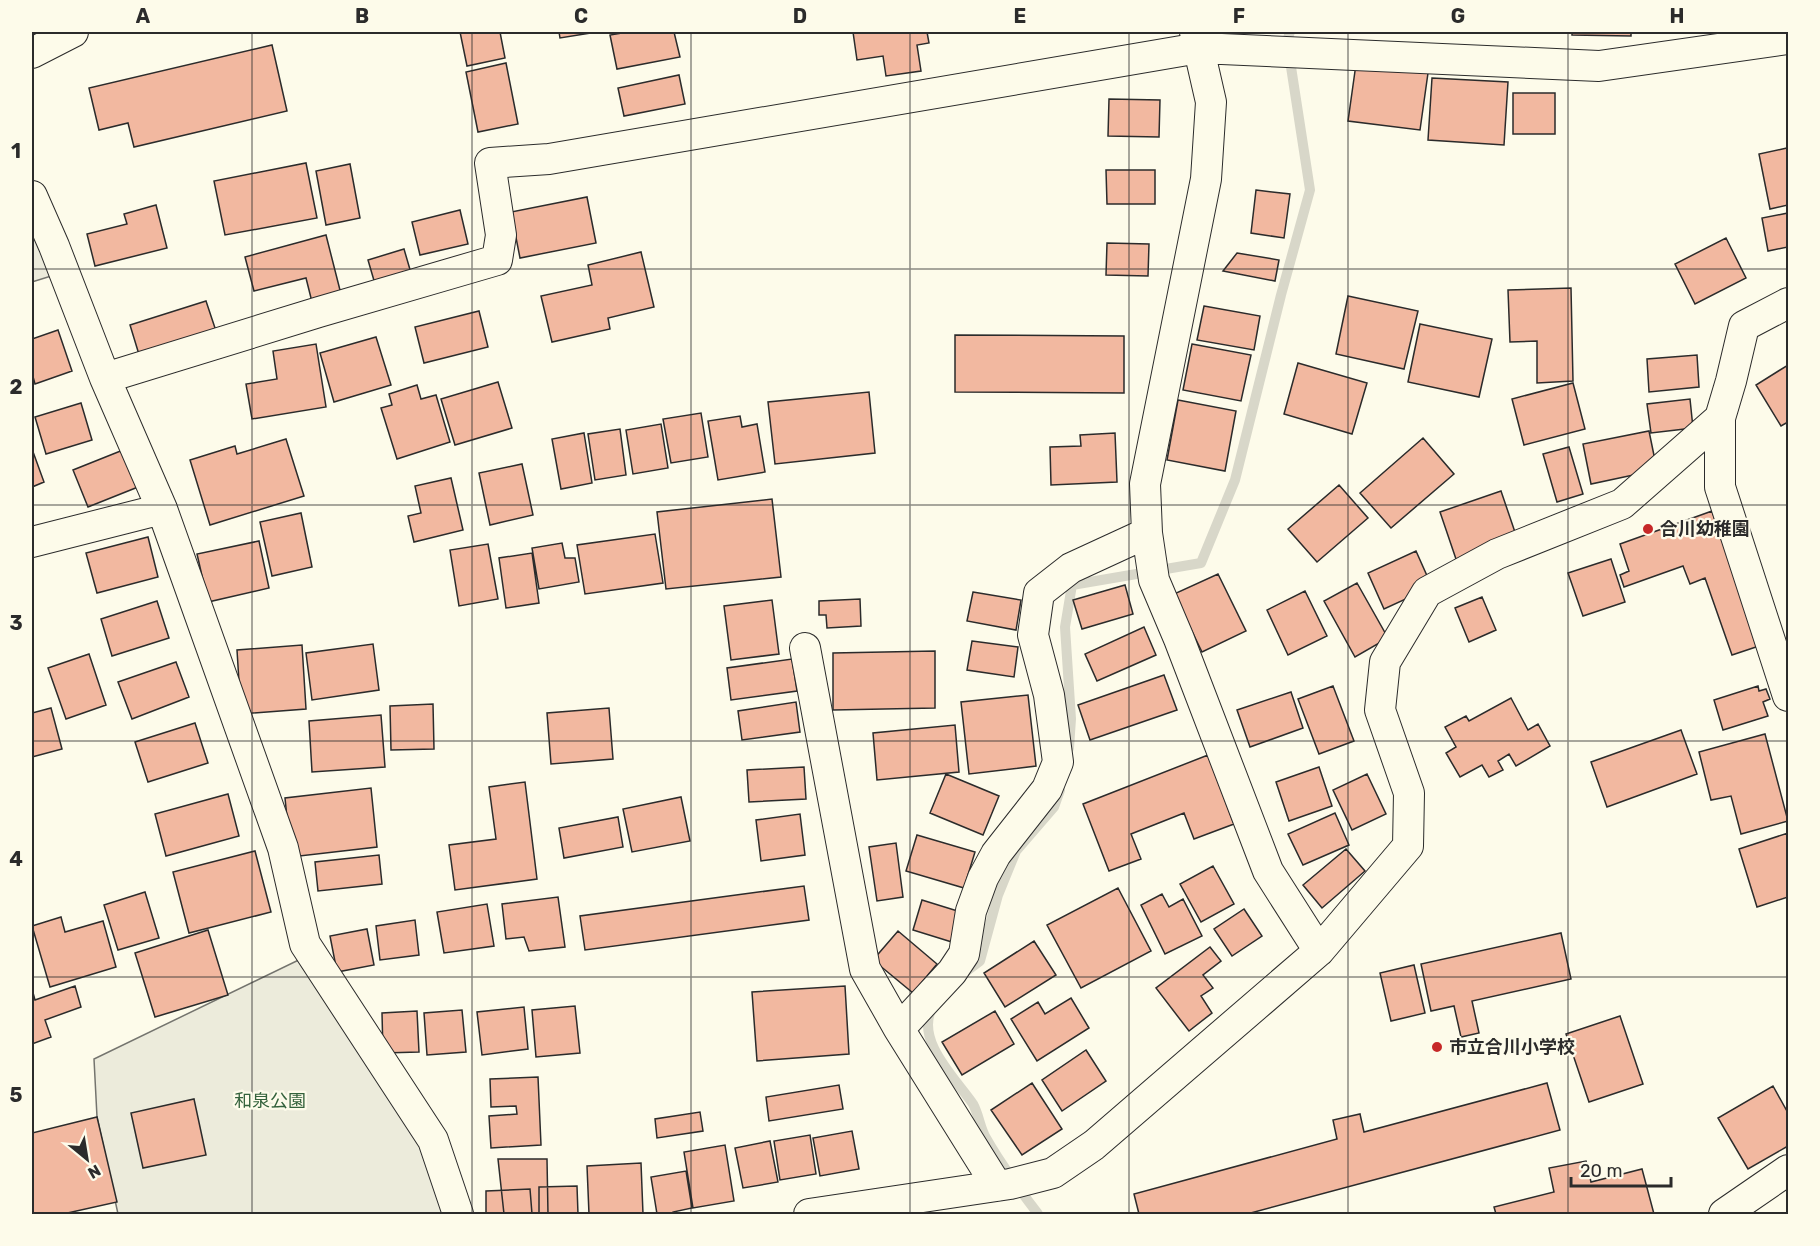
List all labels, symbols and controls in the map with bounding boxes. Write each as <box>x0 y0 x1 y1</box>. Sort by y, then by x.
text: A <box>136 4 151 28</box>
text: B <box>355 4 369 28</box>
text: C <box>574 4 588 28</box>
text: D <box>793 4 807 28</box>
text: E <box>1014 4 1026 28</box>
text: F <box>1233 4 1245 28</box>
text: G <box>1451 4 1465 28</box>
text: H <box>1670 4 1684 28</box>
text: 1 <box>11 139 21 163</box>
text: 2 <box>10 375 23 399</box>
place label: 合川幼稚園 <box>1660 518 1750 540</box>
marker: 合川幼稚園 <box>1641 522 1655 536</box>
text: 3 <box>9 611 23 635</box>
text: 4 <box>9 847 23 871</box>
place label: 市立合川小学校 <box>1449 1036 1575 1058</box>
marker: 市立合川小学校 <box>1430 1040 1444 1054</box>
text: 5 <box>10 1083 23 1107</box>
park label: 和泉公園 <box>234 1090 306 1112</box>
north arrow <box>57 1129 117 1189</box>
scale bar <box>1571 1150 1672 1188</box>
text: N <box>85 1160 104 1183</box>
text: 20 m <box>1580 1160 1622 1182</box>

